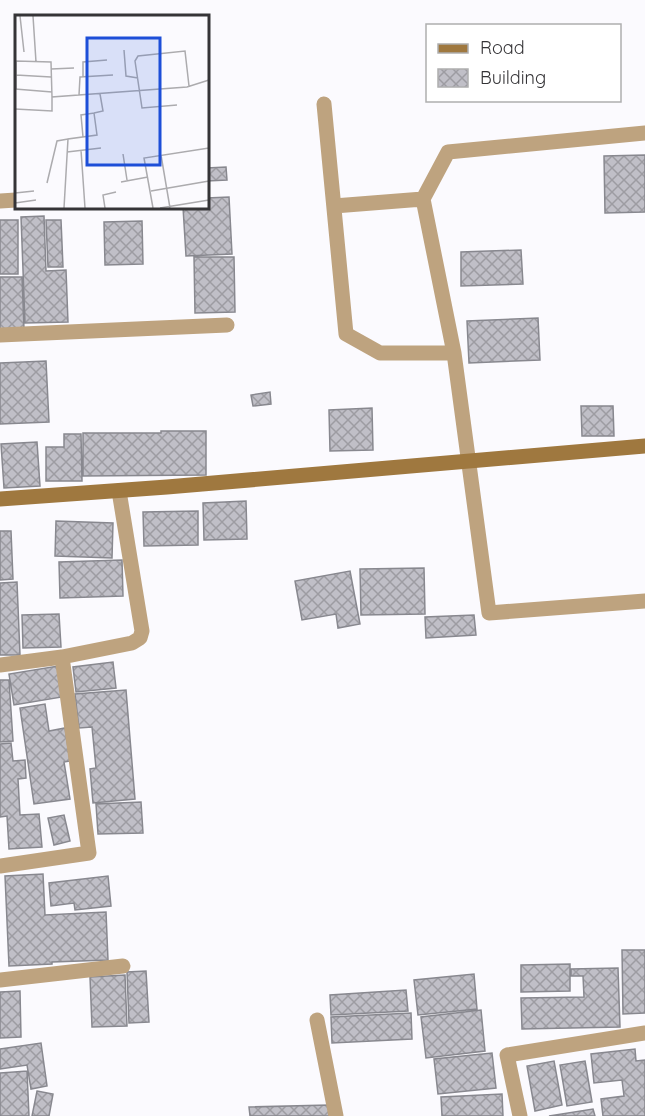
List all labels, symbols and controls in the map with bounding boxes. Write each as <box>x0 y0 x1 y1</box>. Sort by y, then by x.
inset map <box>15 15 208 208</box>
legend <box>426 24 621 102</box>
text: Road <box>480 36 525 59</box>
text: Building <box>480 66 546 89</box>

